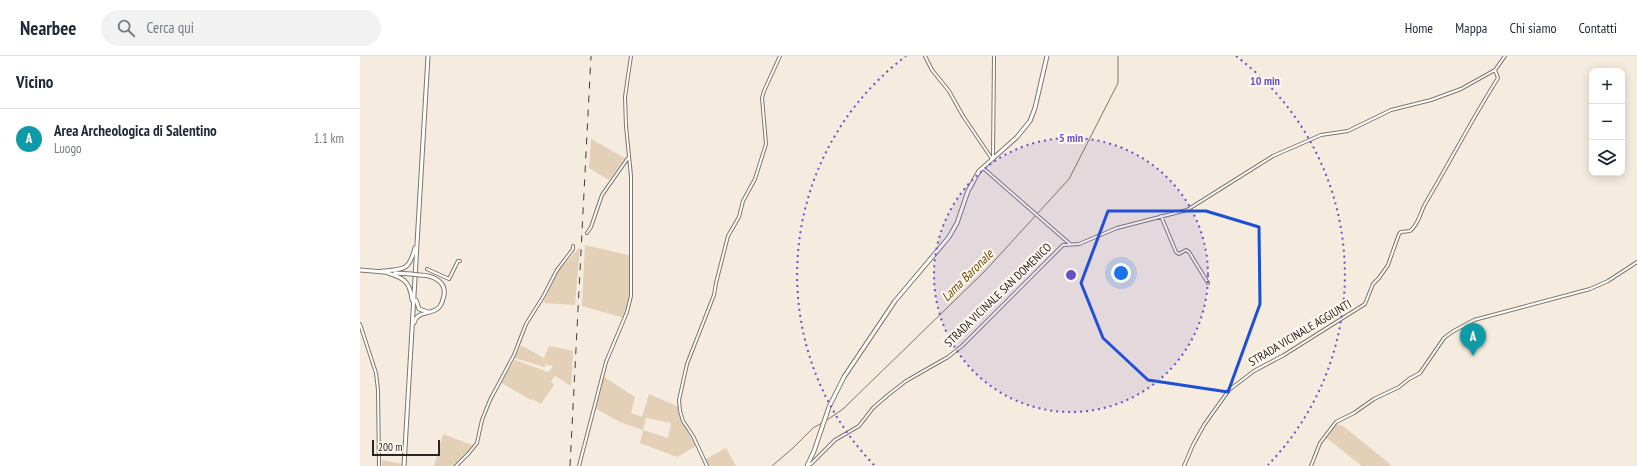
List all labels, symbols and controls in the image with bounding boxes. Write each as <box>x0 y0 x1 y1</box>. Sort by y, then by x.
search box <box>101 10 381 46</box>
text: Nearbee <box>20 16 77 40</box>
icon: search <box>115 17 137 39</box>
text: Cerca qui <box>147 18 194 37</box>
text: Home <box>1405 19 1433 37</box>
text: Mappa <box>1455 19 1487 37</box>
text: Chi siamo <box>1509 19 1557 37</box>
text: Contatti <box>1579 19 1617 37</box>
map controls <box>1589 68 1625 176</box>
button: + <box>1589 68 1625 104</box>
text: Vicino <box>16 71 53 93</box>
text: 10 min <box>1250 73 1280 88</box>
button: − <box>1589 104 1625 140</box>
text: Area Archeologica di Salentino <box>54 121 217 140</box>
text: A <box>26 130 32 147</box>
text: 1.1 km <box>314 130 344 147</box>
text: 5 min <box>1059 130 1083 145</box>
text: Luogo <box>54 140 82 157</box>
button: layers <box>1589 140 1625 176</box>
street label: STRADA VICINALE SAN DOMENICO <box>941 239 1055 350</box>
water label: Lama Baronale <box>938 245 998 305</box>
your location <box>1111 263 1131 283</box>
centre of rings <box>1064 268 1078 282</box>
street label: STRADA VICINALE AGGIUNTI <box>1246 296 1354 369</box>
pin: A <box>1460 323 1486 356</box>
scale bar <box>372 438 440 457</box>
text: 200 m <box>378 440 402 454</box>

